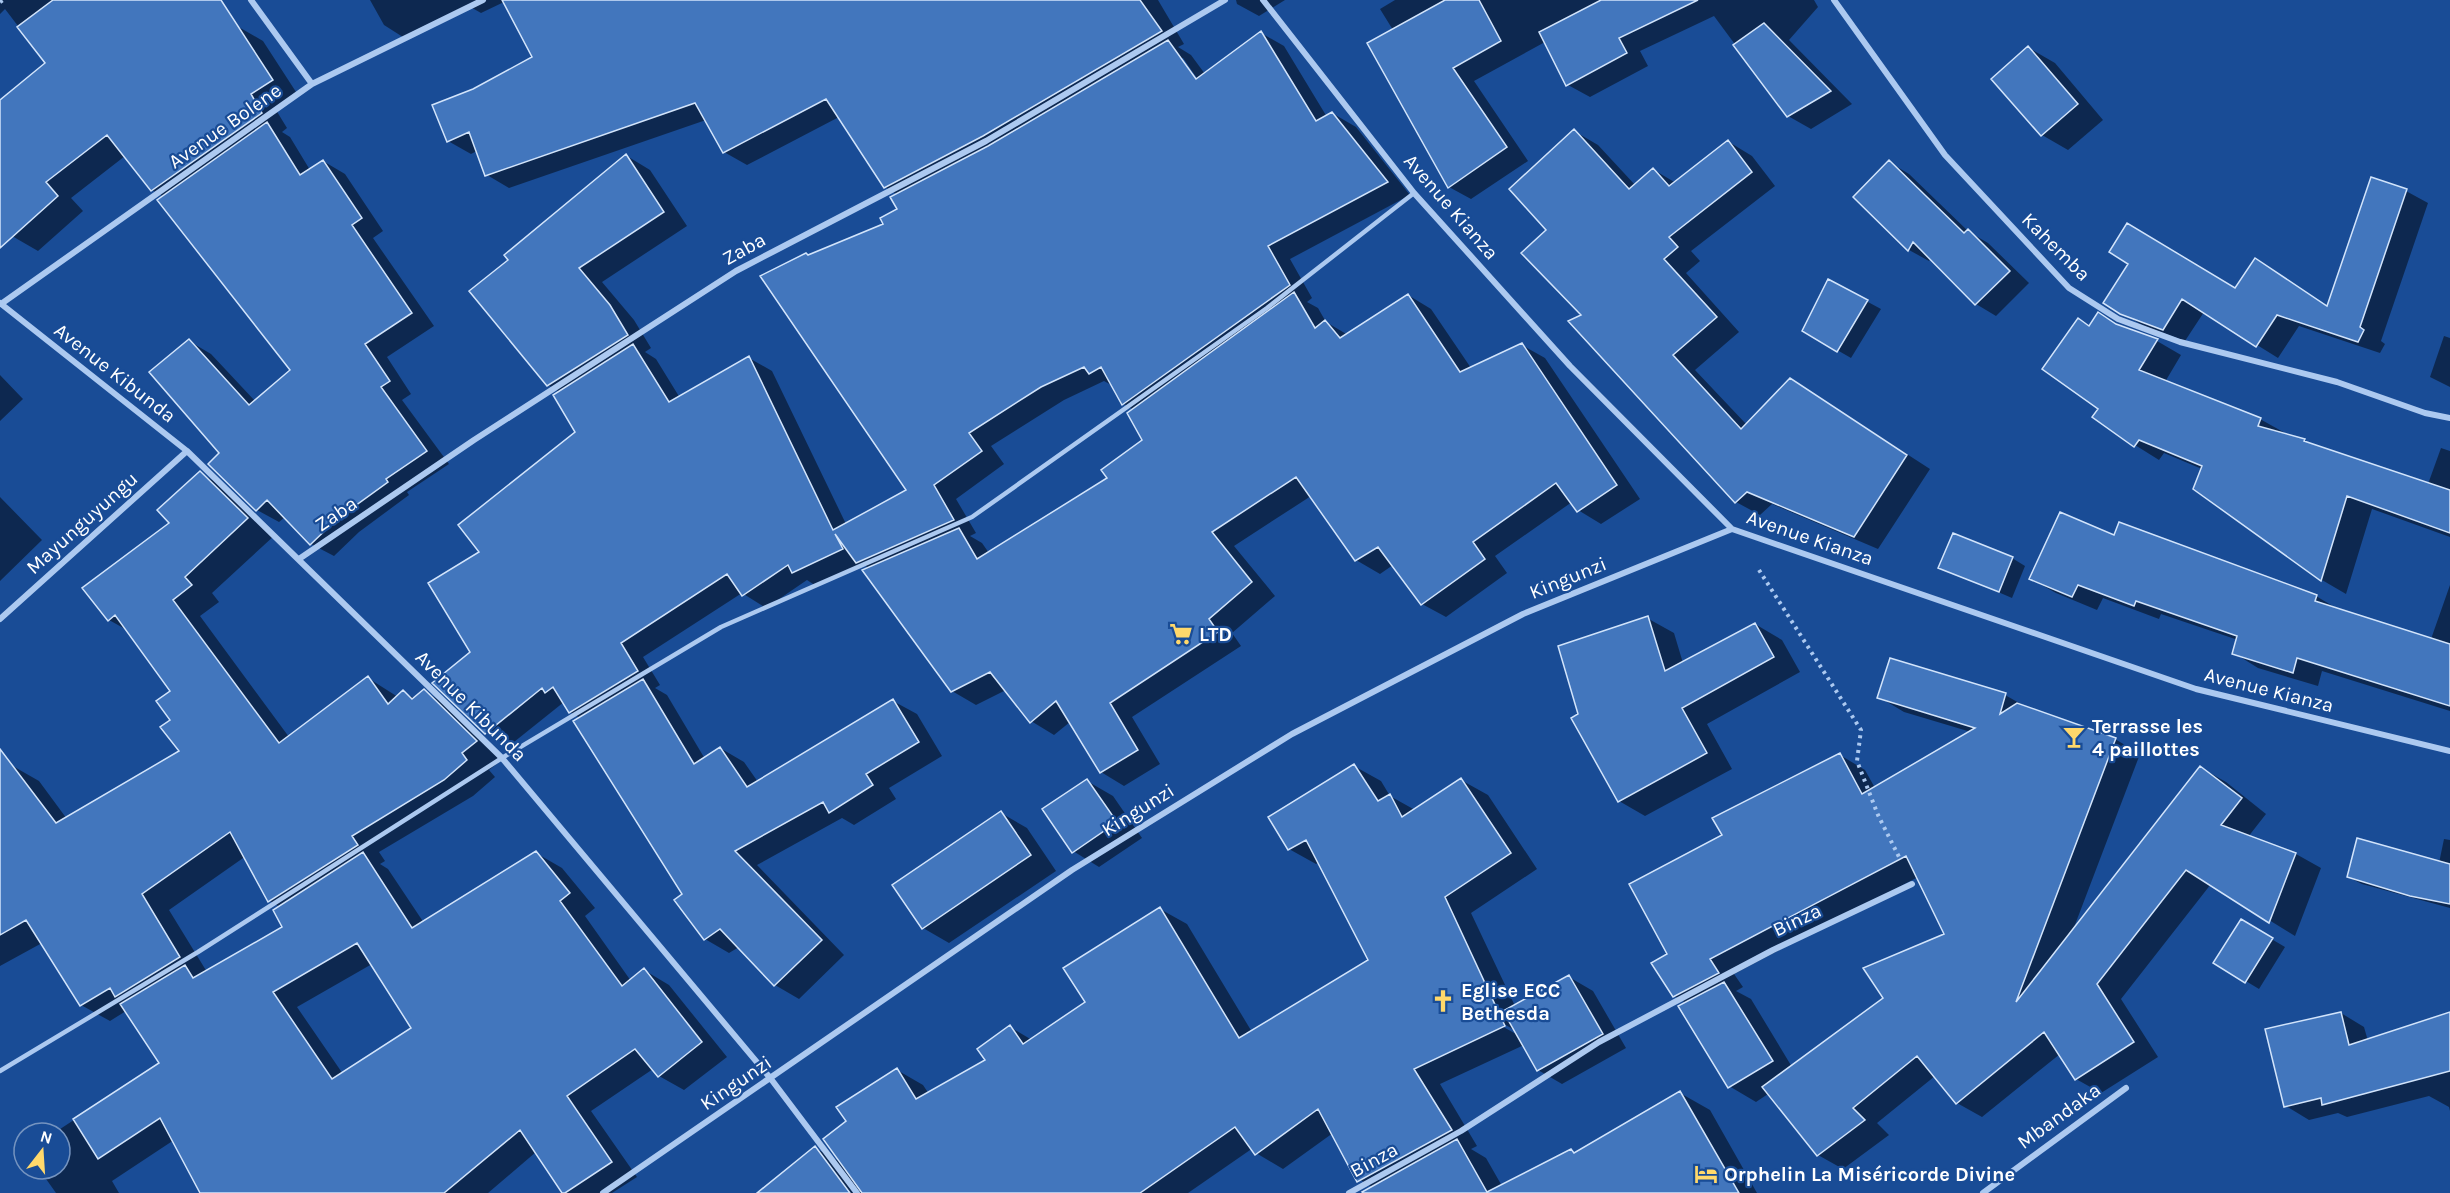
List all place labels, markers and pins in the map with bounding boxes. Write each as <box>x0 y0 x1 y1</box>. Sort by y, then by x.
supermarket icon: LTD <box>1168 621 1194 647</box>
place label: LTD <box>1199 623 1232 646</box>
place label: Terrasse les 4 paillottes <box>2092 715 2203 761</box>
bar icon: Terrasse les 4 paillottes <box>2061 724 2087 750</box>
place label: Eglise ECC Bethesda <box>1461 979 1560 1025</box>
church icon: Eglise ECC Bethesda <box>1430 988 1456 1014</box>
hotel icon: Orphelin La Miséricorde Divine <box>1693 1161 1719 1187</box>
place label: Orphelin La Miséricorde Divine <box>1724 1163 2015 1186</box>

